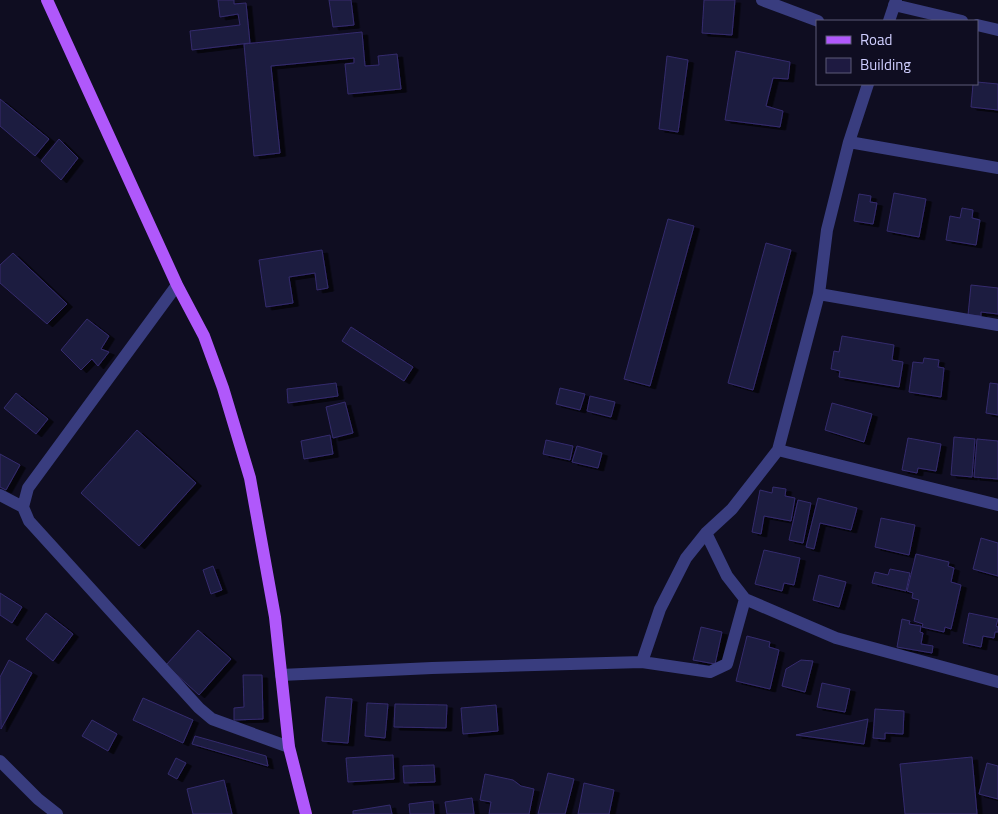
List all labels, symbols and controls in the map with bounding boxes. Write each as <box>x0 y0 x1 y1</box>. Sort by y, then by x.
legend <box>816 20 978 85</box>
text: Road <box>860 28 892 51</box>
text: Building <box>860 53 911 76</box>

